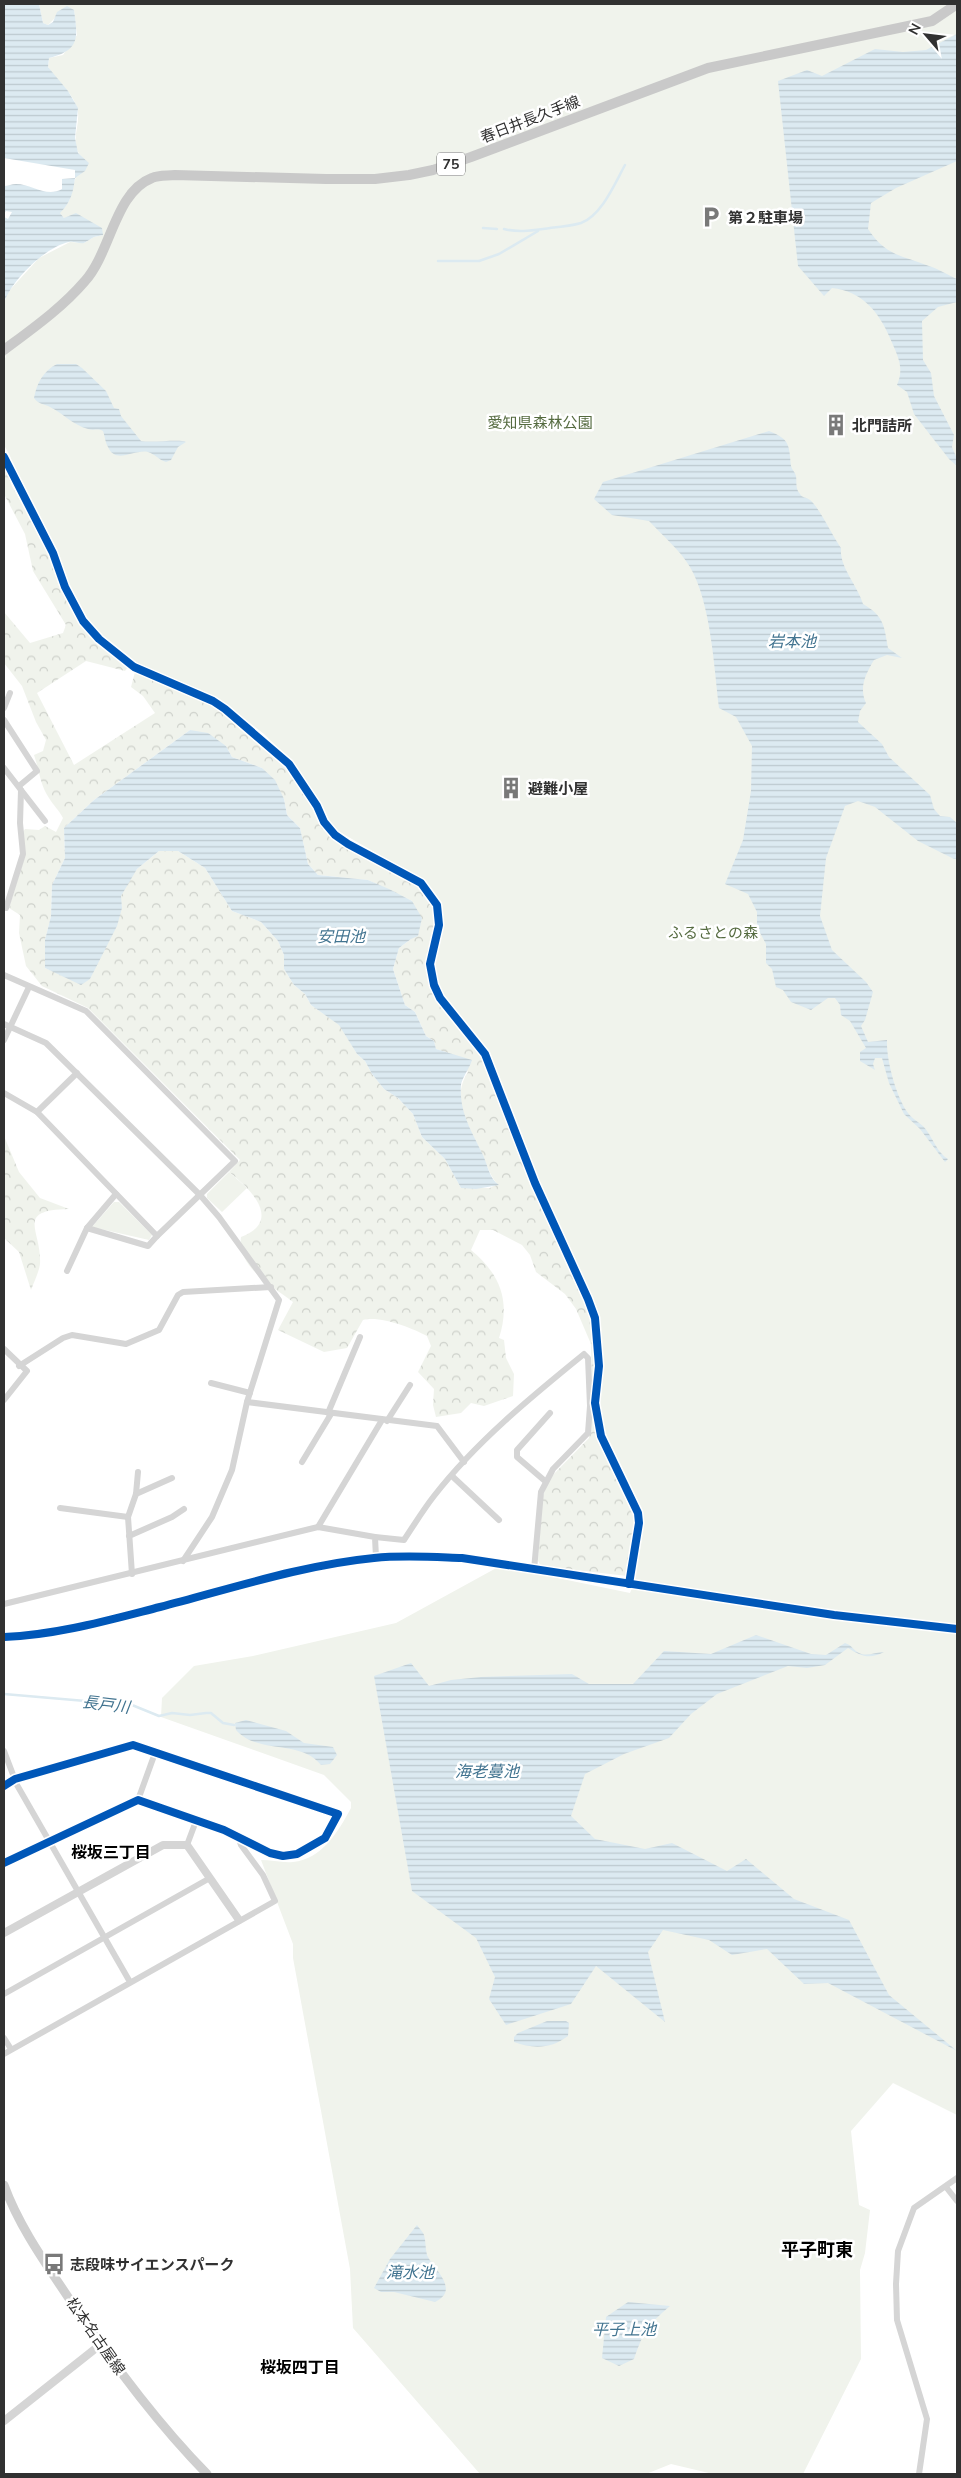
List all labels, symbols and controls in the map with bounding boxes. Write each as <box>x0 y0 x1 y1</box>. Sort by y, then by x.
north arrow <box>901 10 951 60</box>
text: N <box>904 20 925 38</box>
street label: 春日井長久手線 <box>478 91 582 147</box>
road number: 75 <box>437 152 465 175</box>
parking icon: 第２駐車場 <box>698 204 724 230</box>
place label: 第２駐車場 <box>728 208 803 227</box>
building icon: 北門詰所 <box>823 412 849 438</box>
park label: 愛知県森林公園 <box>487 413 593 432</box>
place label: 北門詰所 <box>852 416 912 435</box>
water label: 岩本池 <box>768 631 818 651</box>
building icon: 避難小屋 <box>498 775 524 801</box>
place label: 避難小屋 <box>528 779 588 798</box>
park label: ふるさとの森 <box>668 923 758 942</box>
water label: 安田池 <box>317 926 367 946</box>
water label: 長戸川 <box>81 1691 133 1717</box>
water label: 海老蔓池 <box>455 1761 521 1781</box>
district label: 桜坂三丁目 <box>71 1842 151 1862</box>
district label: 平子町東 <box>781 2238 853 2261</box>
bus stop icon: 志段味サイエンスパーク <box>41 2251 67 2277</box>
place label: 志段味サイエンスパーク <box>70 2255 235 2274</box>
water label: 滝水池 <box>386 2262 436 2282</box>
street label: 松本名古屋線 <box>62 2294 130 2378</box>
water label: 平子上池 <box>592 2319 658 2339</box>
district label: 桜坂四丁目 <box>260 2357 340 2377</box>

